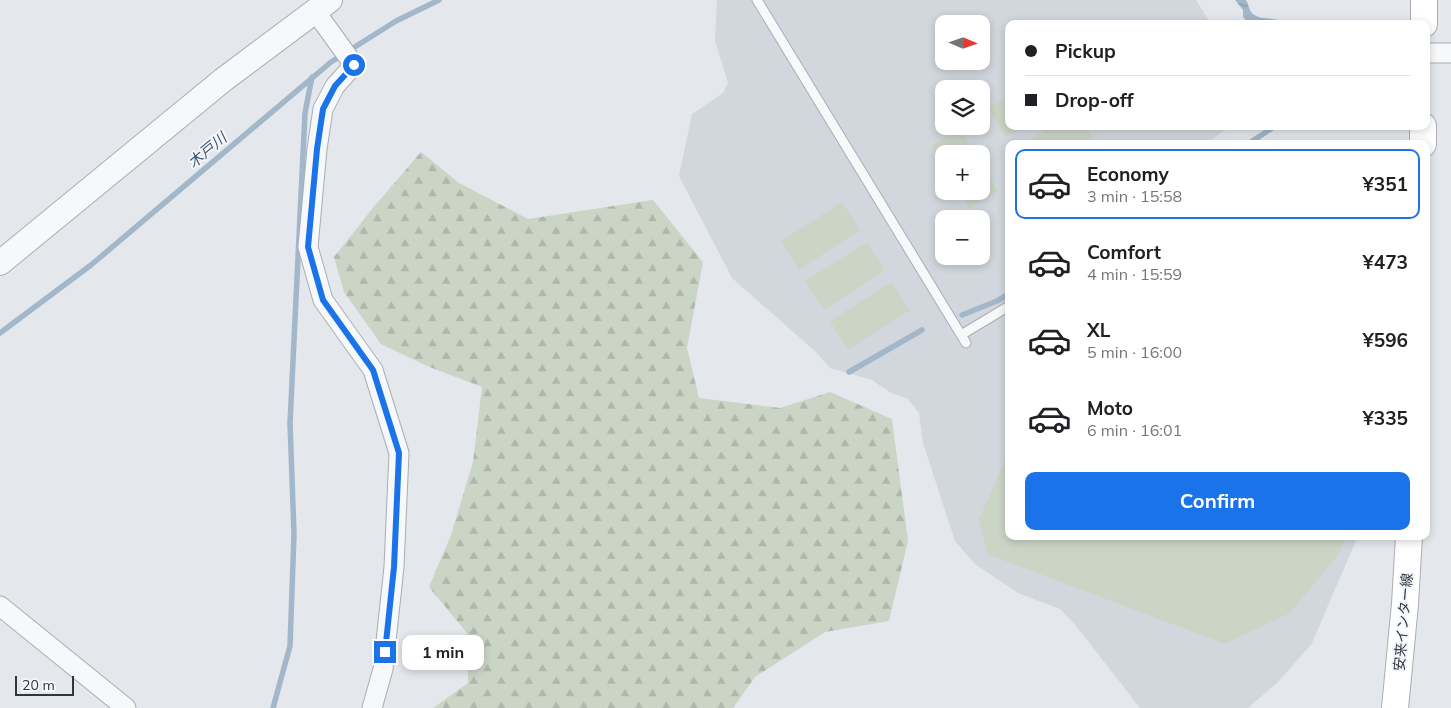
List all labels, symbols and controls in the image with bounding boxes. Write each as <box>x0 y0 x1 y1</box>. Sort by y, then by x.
north arrow <box>935 15 990 70</box>
map controls <box>935 15 990 265</box>
text: Pickup <box>1055 39 1116 63</box>
route start <box>343 54 365 76</box>
button: layers <box>935 80 990 135</box>
text: Drop-off <box>1055 88 1133 112</box>
water label: 木戸川 <box>184 127 232 172</box>
button: + <box>935 145 990 200</box>
icon: car <box>1027 162 1072 207</box>
text: Economy <box>1087 162 1169 186</box>
text: ¥351 <box>1362 172 1408 196</box>
text: 3 min · 15:58 <box>1087 186 1182 206</box>
button: − <box>935 210 990 265</box>
icon: car <box>1027 240 1072 285</box>
text: Comfort <box>1087 240 1161 264</box>
text: ¥473 <box>1362 250 1408 274</box>
text: 4 min · 15:59 <box>1087 264 1182 284</box>
icon: car <box>1027 318 1072 363</box>
text: XL <box>1087 318 1110 342</box>
text: ¥596 <box>1362 328 1408 352</box>
text: 5 min · 16:00 <box>1087 342 1182 362</box>
icon: car <box>1027 396 1072 441</box>
text: Moto <box>1087 396 1133 420</box>
text: ¥335 <box>1362 406 1408 430</box>
text: 6 min · 16:01 <box>1087 420 1182 440</box>
button: Confirm <box>1025 472 1410 530</box>
street label: 安来インター線 <box>1390 572 1416 672</box>
callout: 1 min <box>402 634 485 670</box>
route end <box>374 641 396 663</box>
text: 1 min <box>422 642 464 662</box>
scale bar <box>15 673 74 696</box>
text: 20 m <box>22 676 55 694</box>

